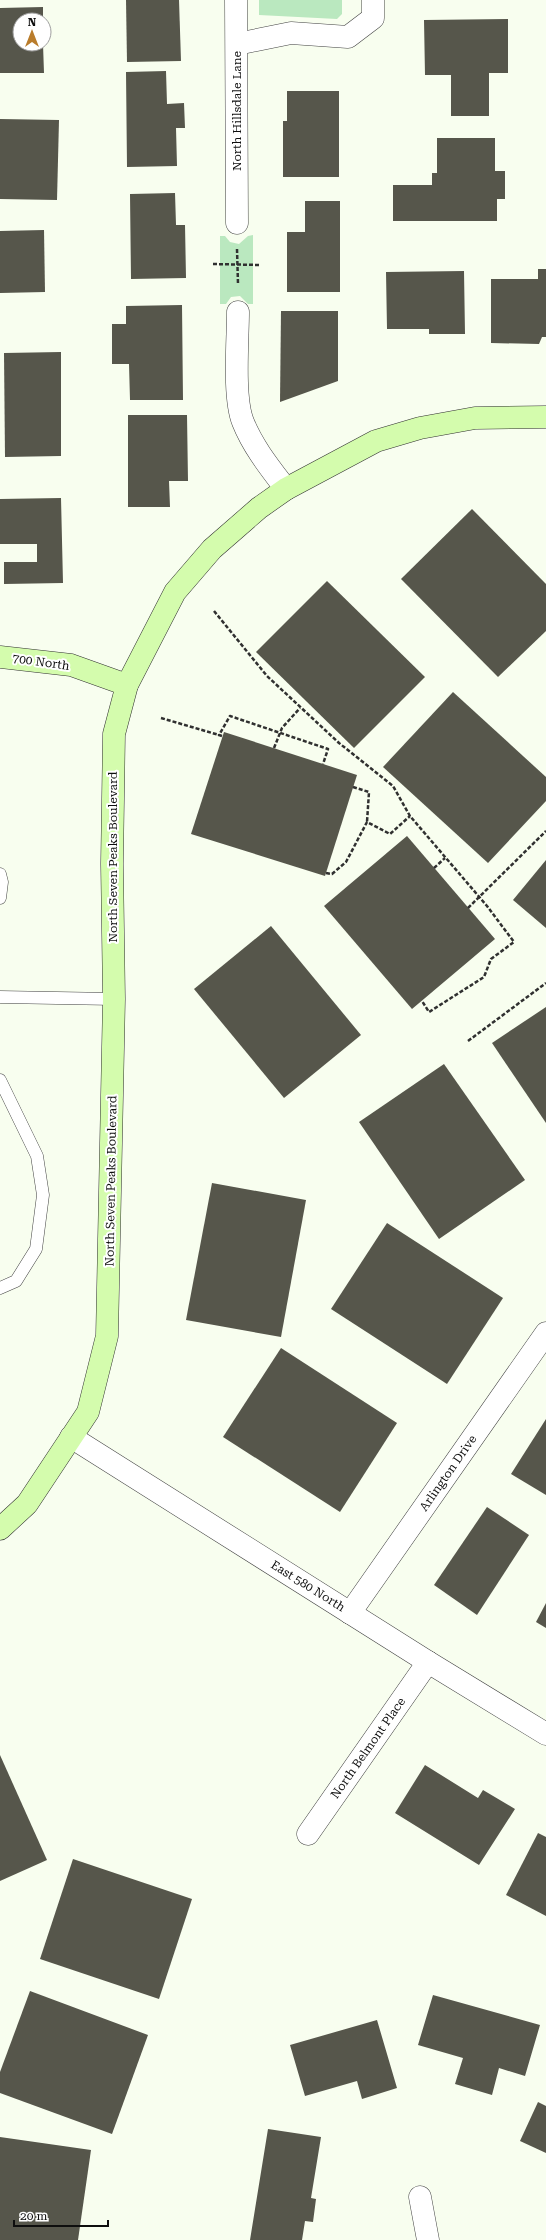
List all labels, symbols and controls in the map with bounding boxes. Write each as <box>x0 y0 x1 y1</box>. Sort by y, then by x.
north arrow <box>12 12 52 52</box>
text: N <box>28 16 37 29</box>
street label: North Hillsdale Lane <box>230 51 244 171</box>
street label: 700 North <box>12 651 71 673</box>
street label: North Seven Peaks Boulevard <box>106 771 120 942</box>
street label: North Seven Peaks Boulevard <box>103 1095 119 1267</box>
street label: Arlington Drive <box>417 1432 480 1514</box>
street label: East 580 North <box>268 1558 348 1615</box>
street label: North Belmont Place <box>328 1694 408 1801</box>
scale bar <box>14 2202 108 2228</box>
text: 20 m <box>20 2209 47 2223</box>

